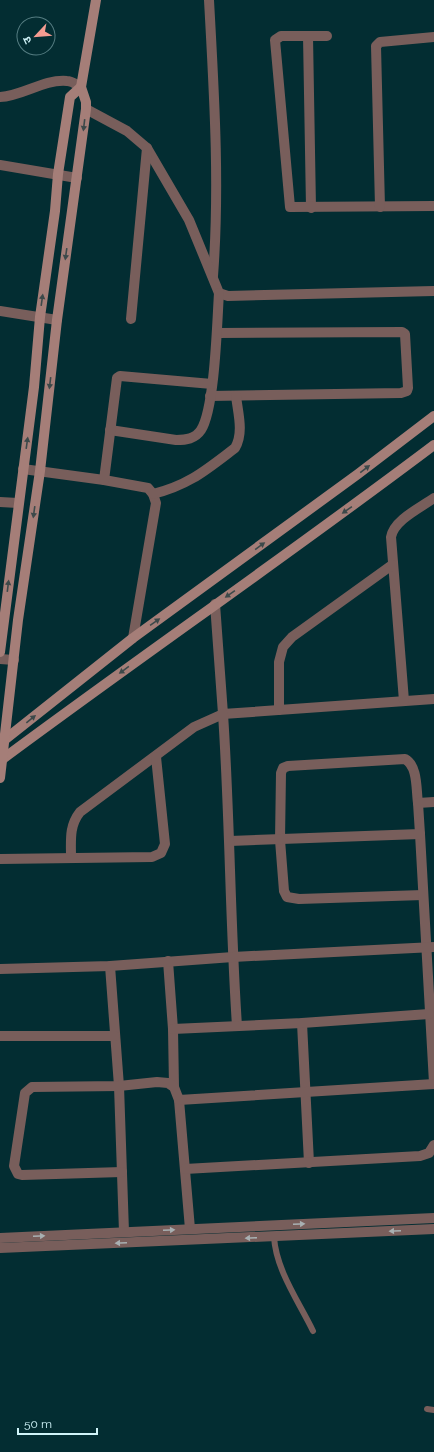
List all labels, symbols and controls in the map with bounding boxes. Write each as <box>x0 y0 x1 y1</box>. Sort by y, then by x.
north arrow <box>16 16 56 56</box>
text: उ <box>20 34 35 46</box>
one-way arrow <box>80 119 87 131</box>
one-way arrow <box>63 248 69 260</box>
one-way arrow <box>39 294 45 306</box>
one-way arrow <box>46 377 53 389</box>
one-way arrow <box>24 437 30 449</box>
one-way arrow <box>360 465 371 473</box>
one-way arrow <box>31 506 37 518</box>
one-way arrow <box>342 506 352 514</box>
one-way arrow <box>255 542 266 550</box>
one-way arrow <box>5 580 11 592</box>
one-way arrow <box>224 590 235 598</box>
one-way arrow <box>150 618 160 626</box>
one-way arrow <box>119 666 130 674</box>
one-way arrow <box>25 715 36 724</box>
one-way arrow <box>293 1221 305 1228</box>
one-way arrow <box>163 1227 176 1233</box>
one-way arrow <box>389 1227 401 1234</box>
one-way arrow <box>33 1233 45 1240</box>
one-way arrow <box>245 1234 257 1241</box>
one-way arrow <box>114 1240 127 1246</box>
scale bar <box>18 1410 97 1436</box>
text: 50 m <box>24 1417 52 1431</box>

